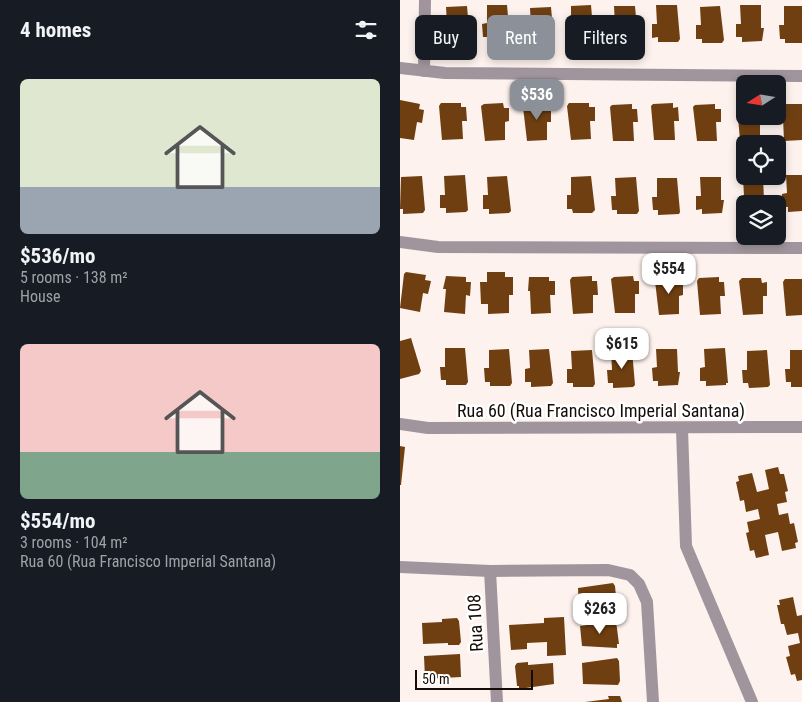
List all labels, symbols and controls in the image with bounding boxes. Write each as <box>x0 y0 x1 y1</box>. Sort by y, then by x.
chip: Buy <box>415 15 477 60</box>
chip: Rent <box>487 15 555 60</box>
chip: Filters <box>565 15 645 60</box>
icon: filters <box>352 16 380 44</box>
text: 4 homes <box>20 18 91 42</box>
north arrow <box>736 75 786 125</box>
map controls <box>736 75 786 245</box>
pin: $536 <box>507 78 567 121</box>
text: $536 <box>521 85 553 104</box>
icon: home <box>155 112 245 202</box>
button: locate <box>736 135 786 185</box>
button: layers <box>736 195 786 245</box>
text: $536/mo <box>20 244 95 268</box>
pin: $554 <box>639 252 699 295</box>
text: $554 <box>653 259 685 278</box>
text: 5 rooms · 138 m² <box>20 268 128 287</box>
text: House <box>20 287 60 306</box>
pin: $615 <box>592 328 652 370</box>
text: $615 <box>606 334 638 353</box>
icon: home <box>155 377 245 467</box>
street label: Rua 60 (Rua Francisco Imperial Santana) <box>457 400 745 422</box>
text: $554/mo <box>20 509 95 533</box>
text: 3 rooms · 104 m² <box>20 533 128 552</box>
text: Rua 60 (Rua Francisco Imperial Santana) <box>20 552 276 571</box>
pin: $263 <box>570 592 630 635</box>
street label: Rua 108 <box>463 594 487 652</box>
text: $263 <box>584 599 616 618</box>
scale bar <box>415 667 532 690</box>
text: 50 m <box>422 671 450 687</box>

